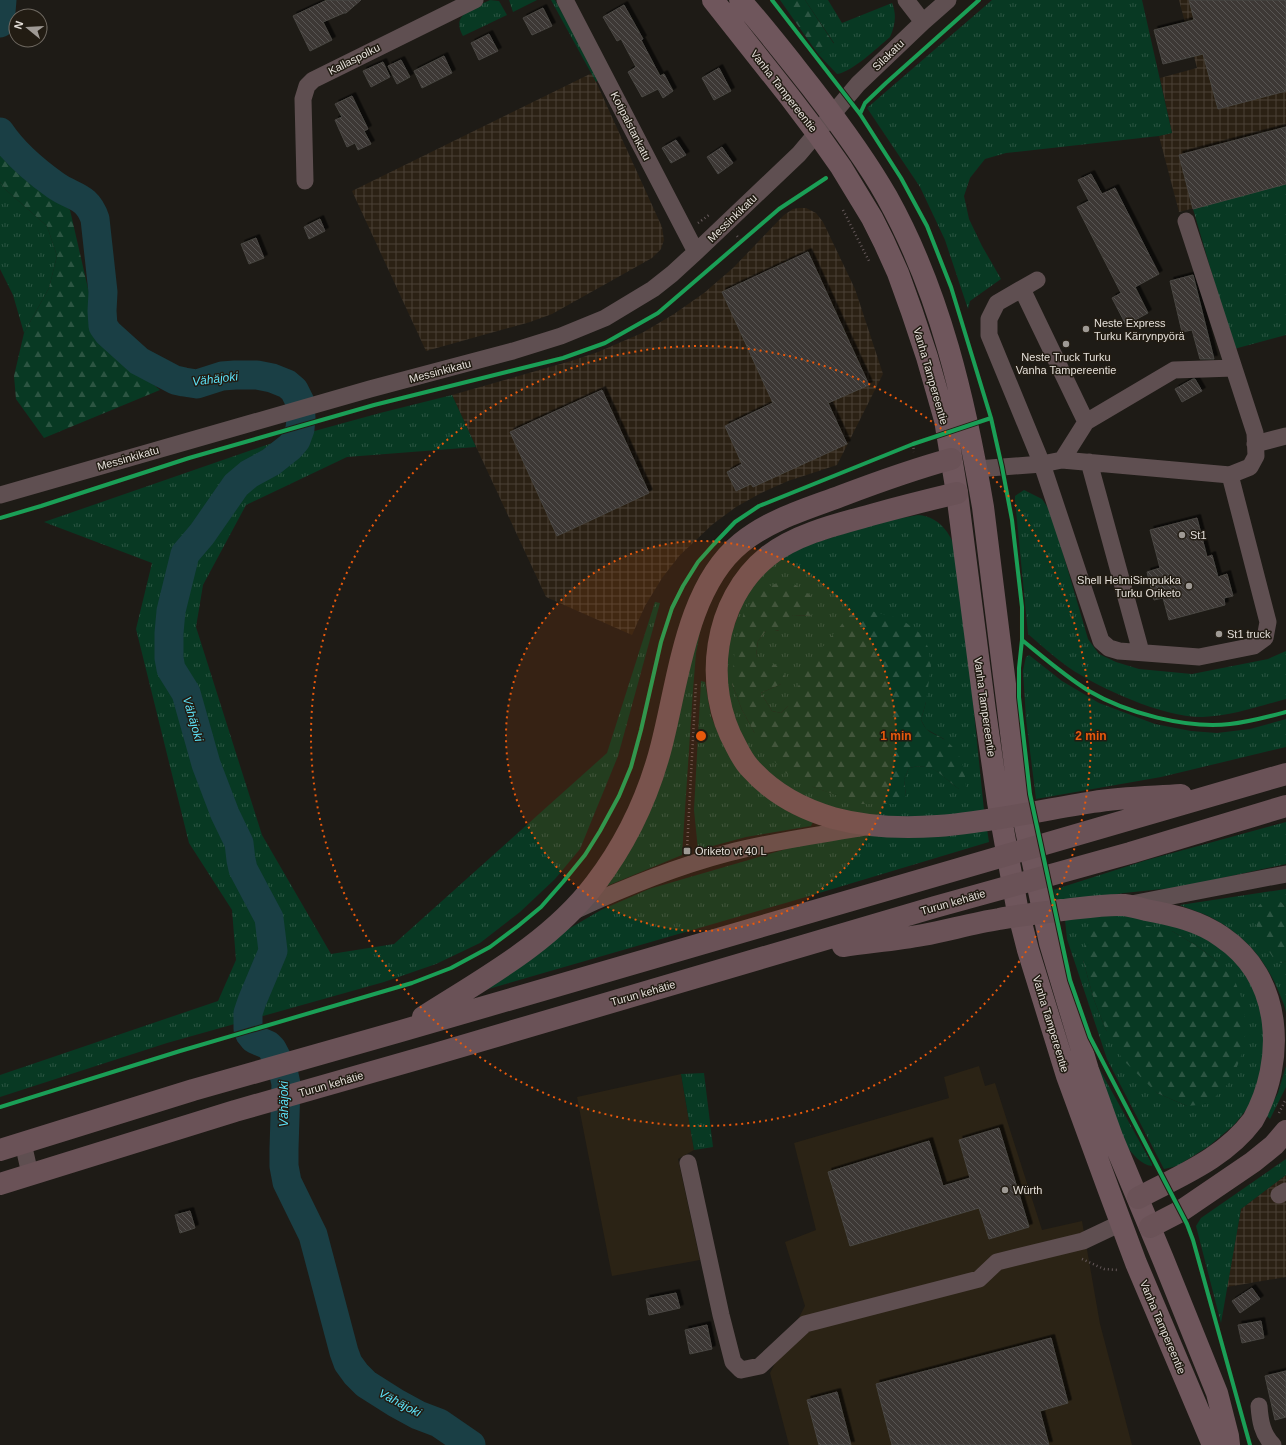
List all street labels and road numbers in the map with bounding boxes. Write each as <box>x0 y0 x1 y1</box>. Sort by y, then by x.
street label: Silakatu <box>870 37 906 73</box>
street label: Kallaspolku <box>326 41 382 77</box>
street label: Vanha Tampereentie <box>748 48 820 134</box>
street label: Kotipalstankatu <box>609 90 653 162</box>
street label: Messinkikatu <box>705 192 759 244</box>
street label: Vanha Tampereentie <box>911 326 951 426</box>
street label: Messinkikatu <box>408 357 472 385</box>
street label: Messinkikatu <box>96 443 160 473</box>
street label: Vanha Tampereentie <box>972 656 998 758</box>
street label: Turun kehätie <box>919 887 987 917</box>
street label: Vanha Tampereentie <box>1031 974 1071 1074</box>
street label: Turun kehätie <box>609 978 677 1008</box>
street label: Turun kehätie <box>297 1069 365 1099</box>
street label: Vanha Tampereentie <box>1138 1278 1188 1376</box>

